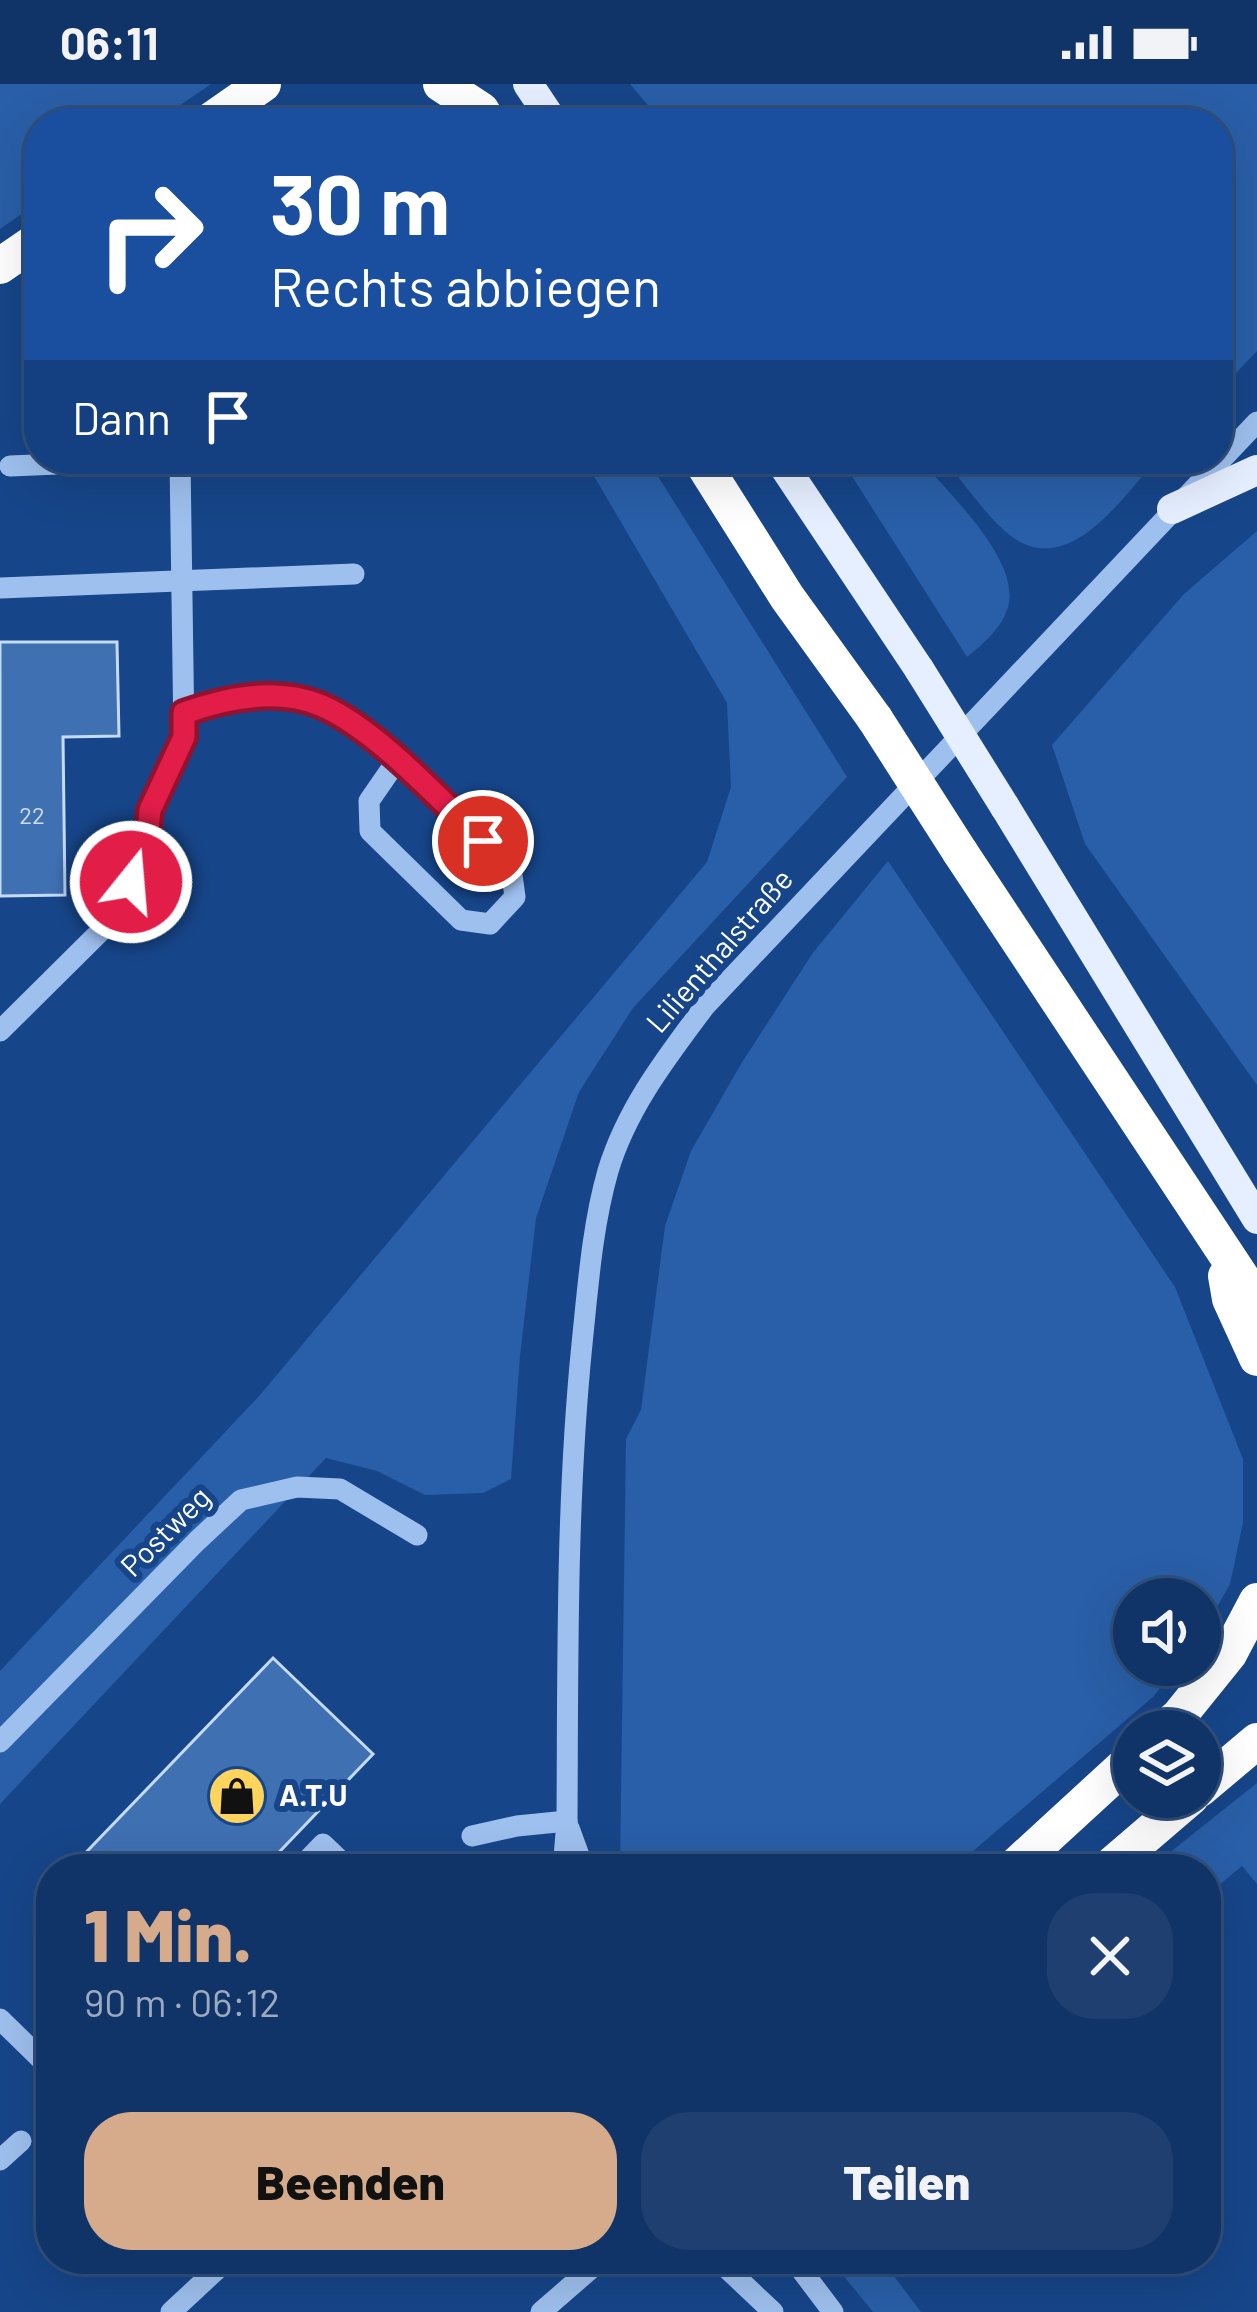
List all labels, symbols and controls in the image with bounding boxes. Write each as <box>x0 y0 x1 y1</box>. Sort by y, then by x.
text: 06:11 <box>60 15 158 69</box>
text: 30 m <box>270 151 450 252</box>
icon: right <box>72 156 228 312</box>
text: Rechts abbiegen <box>270 253 661 318</box>
icon: arrive <box>195 384 261 450</box>
text: Dann <box>72 390 171 444</box>
pin <box>432 790 534 892</box>
house number: 22 <box>19 800 45 829</box>
icon: arrive <box>450 808 516 874</box>
position arrow <box>68 819 194 945</box>
street label: Lilienthalstraße <box>638 861 799 1039</box>
street label: Postweg <box>112 1478 217 1583</box>
map controls <box>1113 1578 1221 1818</box>
button: sound <box>1113 1578 1221 1686</box>
button: layers <box>1113 1710 1221 1818</box>
shop icon: A.T.U <box>206 1765 268 1827</box>
place label: A.T.U <box>279 1776 347 1812</box>
text: 1 Min. <box>84 1890 252 1976</box>
button: close <box>1047 1893 1173 2019</box>
text: 90 m · 06:12 <box>84 1978 280 2025</box>
button: Beenden <box>84 2112 617 2250</box>
button: Teilen <box>641 2112 1173 2250</box>

